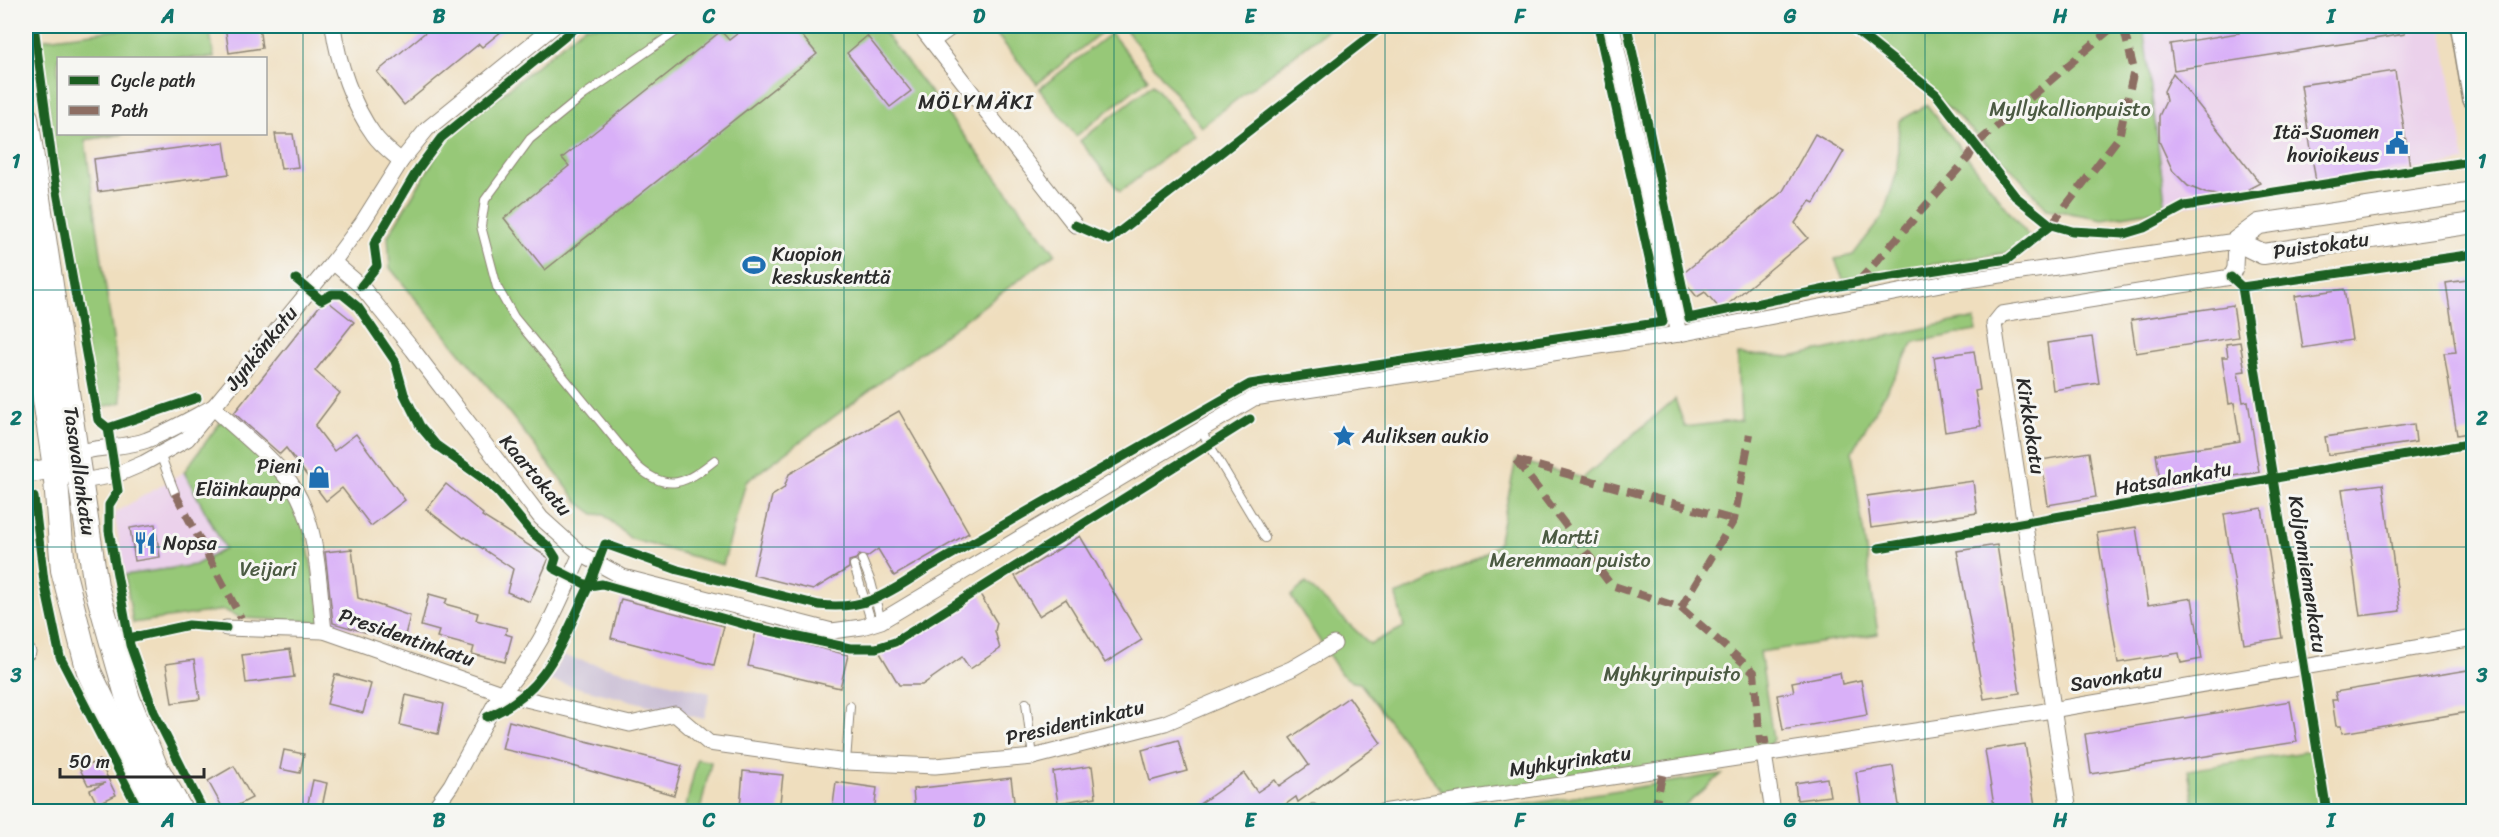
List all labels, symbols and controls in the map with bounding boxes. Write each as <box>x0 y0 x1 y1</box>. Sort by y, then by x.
text: A <box>160 0 175 34</box>
text: B <box>433 0 446 34</box>
text: C <box>702 0 716 34</box>
text: D <box>973 0 986 34</box>
text: E <box>1244 0 1257 34</box>
text: F <box>1514 0 1527 34</box>
text: G <box>1783 0 1797 34</box>
text: H <box>2052 0 2068 34</box>
text: I <box>2326 0 2337 34</box>
legend <box>57 57 267 135</box>
text: Cycle path <box>111 65 195 97</box>
district label: MÖLYMÄKI <box>918 83 1034 121</box>
park label: Myllykallionpuisto <box>1989 92 2151 127</box>
text: Path <box>111 95 148 127</box>
place label: Itä-Suomen hovioikeus <box>2273 115 2380 173</box>
public building icon: Itä-Suomen hovioikeus <box>2384 130 2410 156</box>
text: 1 <box>12 144 21 179</box>
text: 1 <box>2478 144 2487 179</box>
street label: Puistokatu <box>2271 221 2371 270</box>
place label: Kuopion keskuskenttä <box>772 237 891 295</box>
sports icon: Kuopion keskuskenttä <box>741 252 767 278</box>
street label: Jynkänkatu <box>215 298 307 400</box>
street label: Kirkkokatu <box>2006 375 2055 477</box>
text: 2 <box>9 401 22 436</box>
text: 2 <box>2475 401 2488 436</box>
street label: Tasavallankatu <box>53 404 106 538</box>
place label: Auliksen aukio <box>1361 419 1489 454</box>
place icon: Auliksen aukio <box>1331 423 1357 449</box>
street label: Kaartokatu <box>490 426 581 525</box>
place label: Pieni Eläinkauppa <box>195 449 301 507</box>
street label: Hatsalankatu <box>2112 451 2235 506</box>
shop icon: Pieni Eläinkauppa <box>306 464 332 490</box>
street label: Koljonniemenkatu <box>2278 493 2337 655</box>
park label: Martti Merenmaan puisto <box>1489 520 1651 578</box>
place label: Nopsa <box>163 526 218 561</box>
restaurant icon: Nopsa <box>132 530 158 556</box>
park label: Veijari <box>240 552 298 587</box>
street label: Presidentinkatu <box>334 598 480 677</box>
street label: Savonkatu <box>2067 653 2165 702</box>
park label: Myhkyrinpuisto <box>1604 657 1740 692</box>
text: 3 <box>10 658 22 693</box>
text: 3 <box>2476 658 2488 693</box>
street label: Presidentinkatu <box>1002 689 1148 755</box>
street label: Myhkyrinkatu <box>1507 736 1634 787</box>
scale bar <box>60 741 204 779</box>
text: 50 m <box>69 746 110 778</box>
text: A <box>160 803 175 837</box>
text: B <box>433 803 446 837</box>
text: C <box>702 803 716 837</box>
text: D <box>973 803 986 837</box>
text: E <box>1244 803 1257 837</box>
text: F <box>1514 803 1527 837</box>
text: G <box>1783 803 1797 837</box>
text: H <box>2052 803 2068 837</box>
text: I <box>2326 803 2337 837</box>

